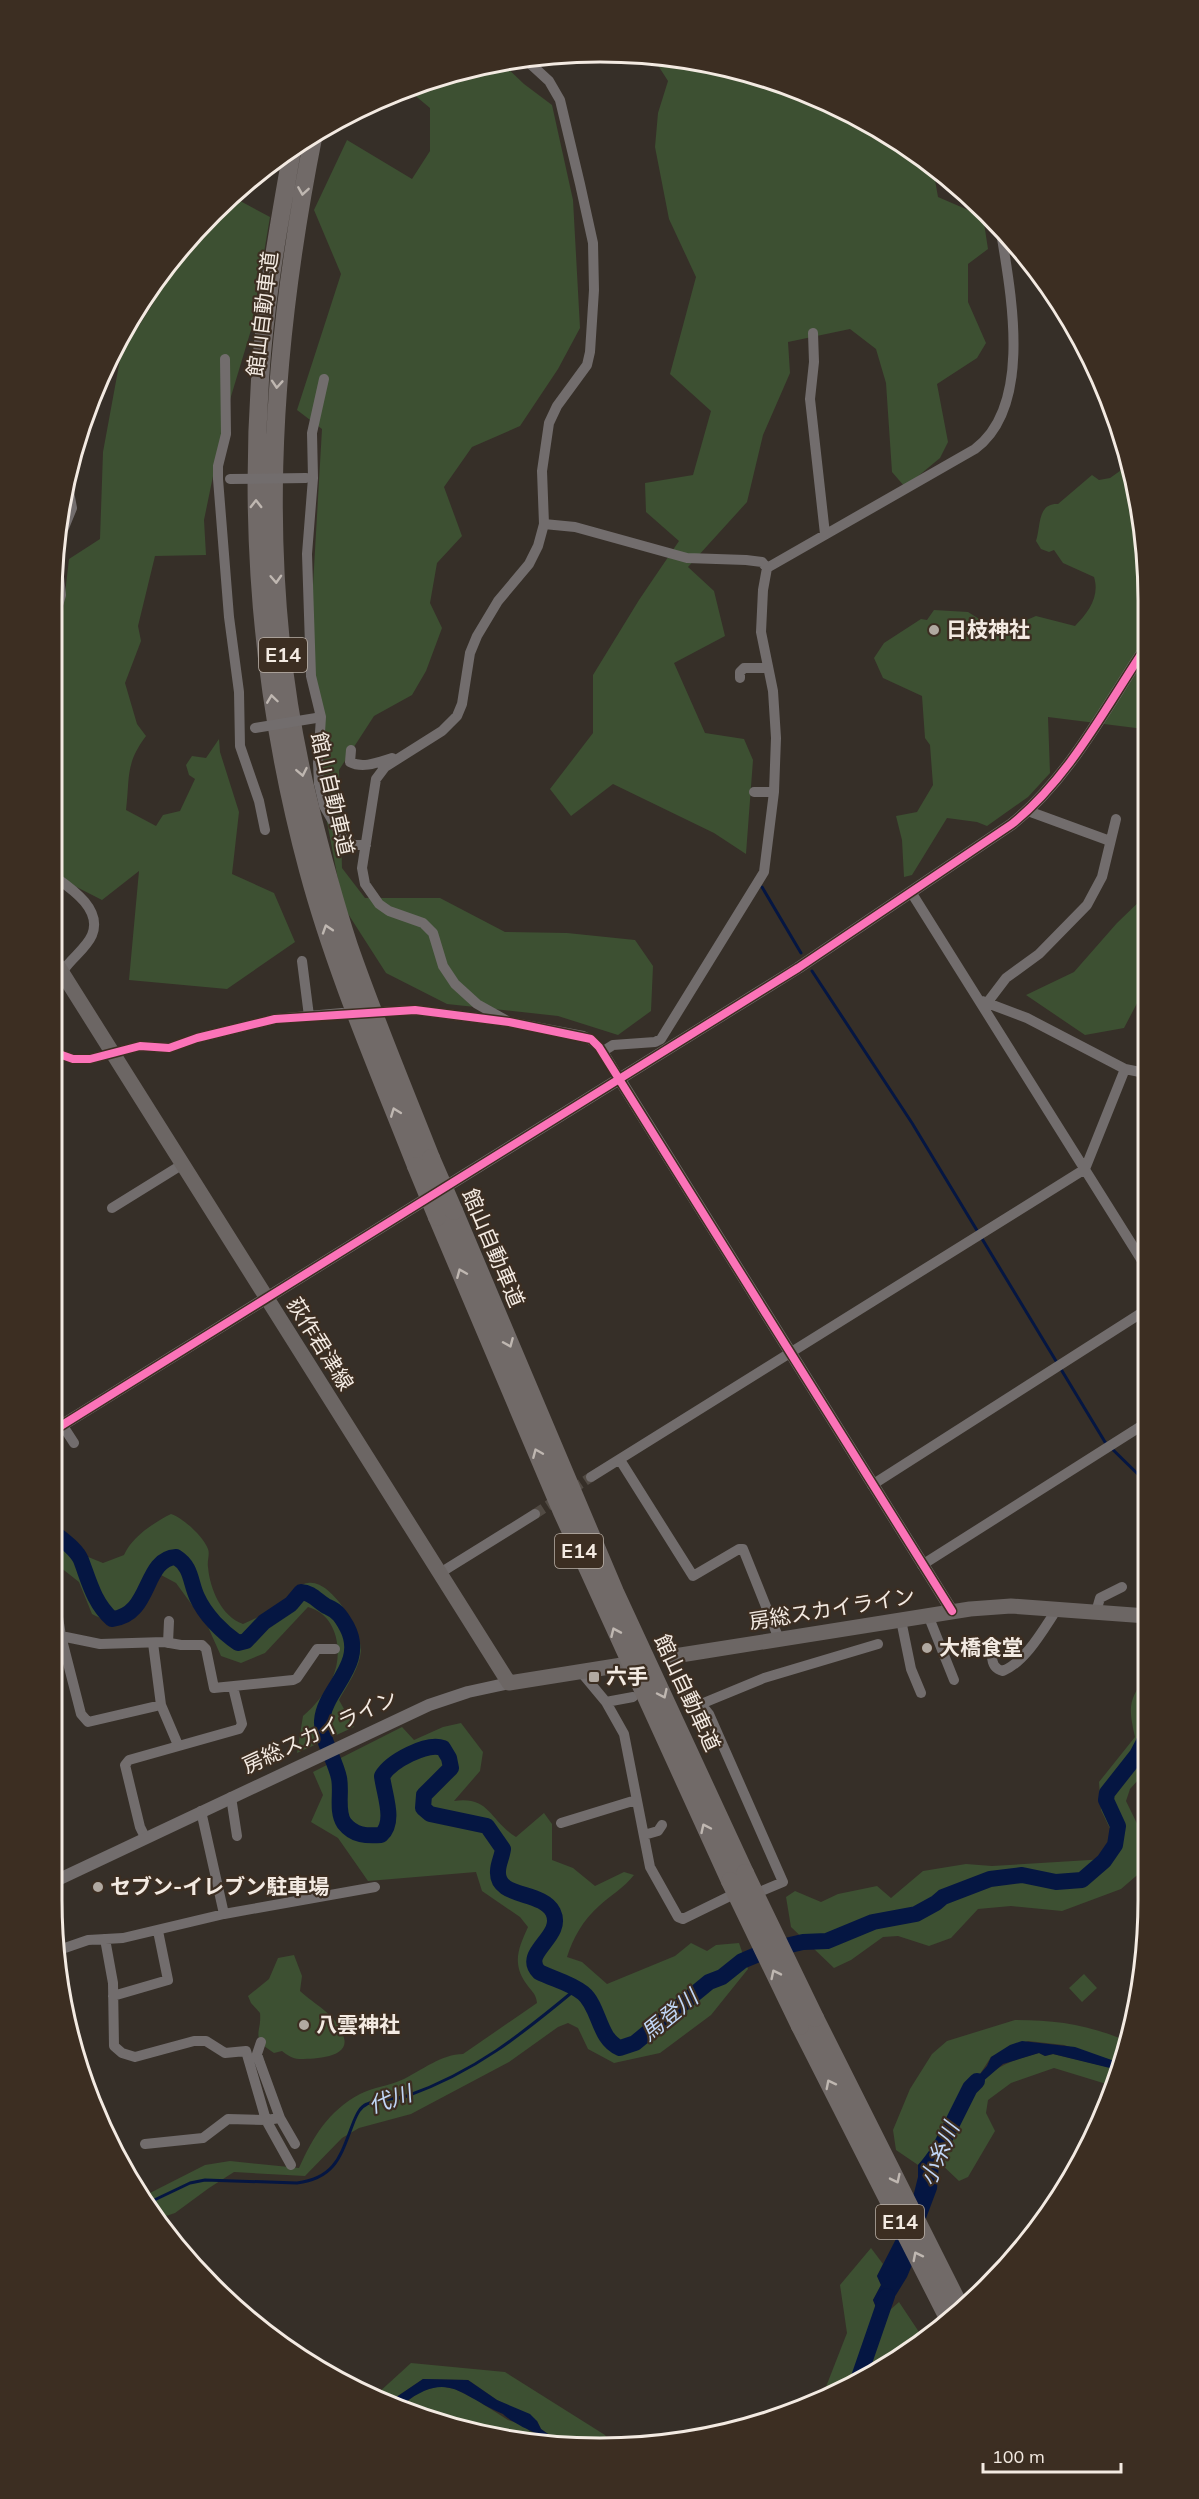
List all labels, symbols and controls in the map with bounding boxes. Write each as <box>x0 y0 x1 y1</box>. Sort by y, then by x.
one-way arrow <box>297 186 309 195</box>
street label: 館山自動車道 <box>241 250 283 378</box>
one-way arrow <box>270 379 283 388</box>
one-way arrow <box>250 500 262 509</box>
one-way arrow <box>270 574 283 583</box>
place label: 日枝神社 <box>946 616 1030 642</box>
marker: 日枝神社 <box>927 623 941 637</box>
road number: E14 <box>259 638 307 672</box>
one-way arrow <box>267 694 279 703</box>
street label: 館山自動車道 <box>306 729 360 858</box>
one-way arrow <box>295 767 308 777</box>
one-way arrow <box>322 924 334 935</box>
one-way arrow <box>390 1107 402 1118</box>
street label: 館山自動車道 <box>457 1185 531 1311</box>
one-way arrow <box>456 1269 468 1280</box>
street label: 荻作君津線 <box>282 1292 360 1395</box>
one-way arrow <box>502 1336 514 1347</box>
one-way arrow <box>532 1448 544 1459</box>
road number: E14 <box>555 1534 603 1568</box>
street label: 房総スカイライン <box>747 1582 917 1634</box>
one-way arrow <box>610 1627 622 1638</box>
street label: 館山自動車道 <box>649 1630 726 1755</box>
place label: 大橋食堂 <box>939 1634 1023 1660</box>
marker: 大橋食堂 <box>920 1641 934 1655</box>
place label: 六手 <box>606 1663 648 1689</box>
marker: 六手 <box>587 1670 601 1684</box>
street label: 房総スカイライン <box>238 1684 401 1778</box>
one-way arrow <box>655 1688 667 1699</box>
one-way arrow <box>700 1824 712 1835</box>
place label: セブン-イレブン駐車場 <box>110 1873 329 1899</box>
marker: セブン-イレブン駐車場 <box>91 1880 105 1894</box>
one-way arrow <box>770 1969 782 1980</box>
water label: 馬登川 <box>635 1982 705 2047</box>
place label: 八雲神社 <box>316 2011 400 2037</box>
marker: 八雲神社 <box>297 2018 311 2032</box>
water label: 代川 <box>365 2078 417 2119</box>
one-way arrow <box>825 2080 837 2091</box>
water label: 小糸川 <box>913 2116 966 2190</box>
one-way arrow <box>889 2172 901 2183</box>
road number: E14 <box>876 2205 924 2239</box>
one-way arrow <box>913 2252 924 2262</box>
scale bar <box>983 2436 1121 2474</box>
text: 100 m <box>992 2445 1045 2468</box>

